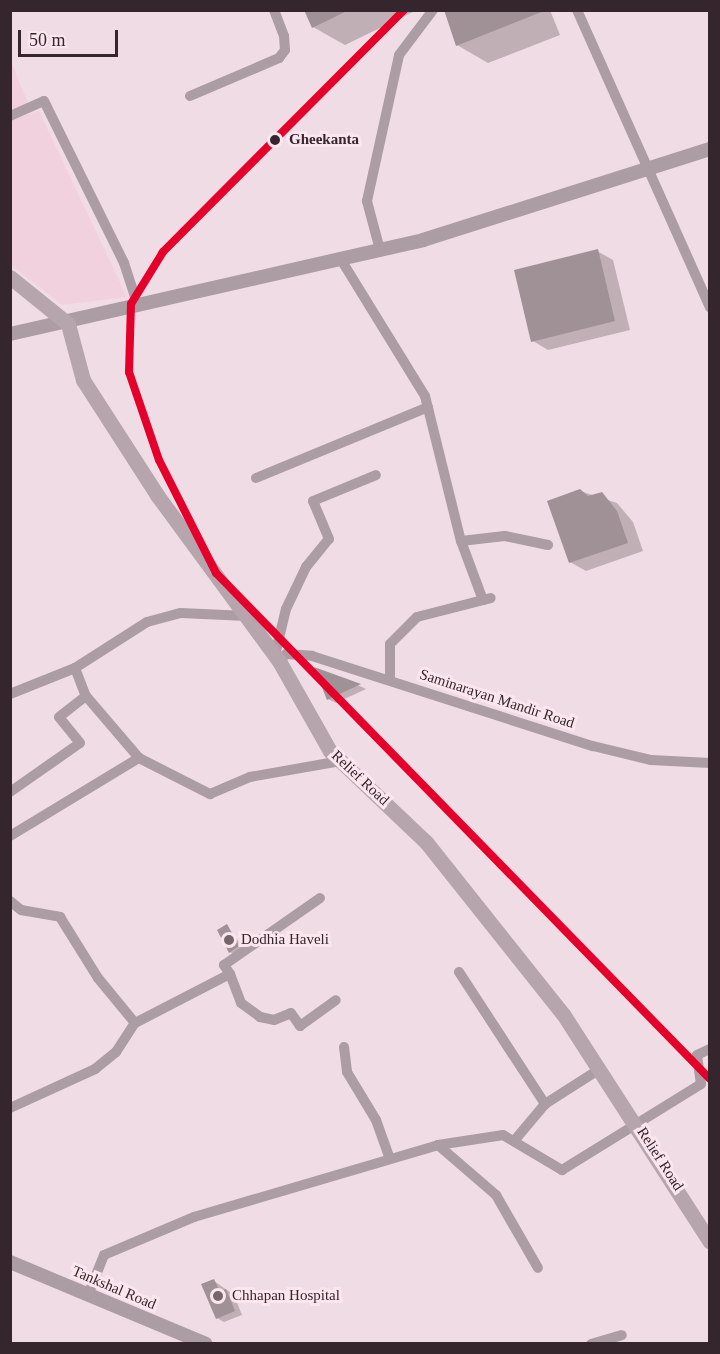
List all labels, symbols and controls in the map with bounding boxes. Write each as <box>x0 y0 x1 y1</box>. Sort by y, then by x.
scale bar <box>21 18 122 56</box>
text: 50 m <box>29 30 66 50</box>
marker: Gheekanta <box>266 131 284 149</box>
place label: Gheekanta <box>289 131 359 149</box>
street label: Saminarayan Mandir Road <box>417 665 577 733</box>
street label: Relief Road <box>328 747 392 809</box>
place label: Dodhia Haveli <box>241 931 329 949</box>
marker: Dodhia Haveli <box>222 933 236 947</box>
street label: Relief Road <box>633 1124 687 1194</box>
street label: Tankshal Road <box>69 1262 159 1314</box>
marker: Chhapan Hospital <box>209 1287 227 1305</box>
place label: Chhapan Hospital <box>232 1287 340 1305</box>

